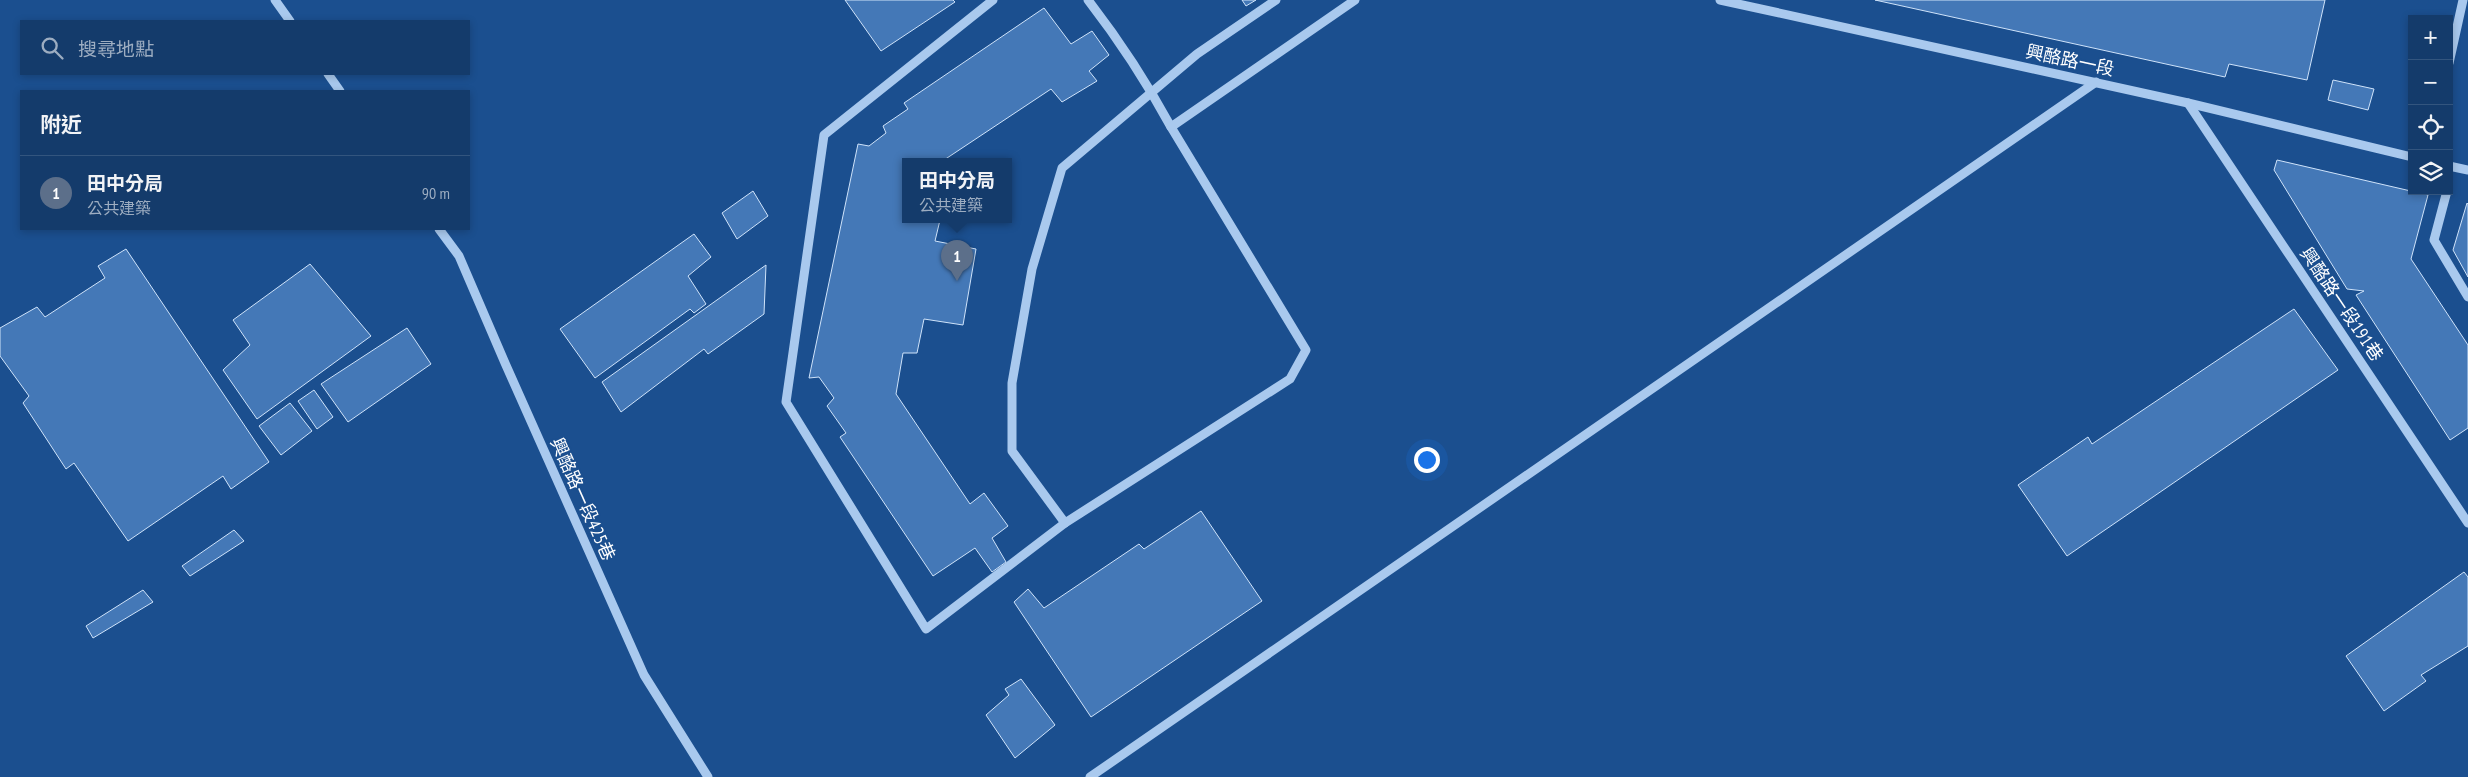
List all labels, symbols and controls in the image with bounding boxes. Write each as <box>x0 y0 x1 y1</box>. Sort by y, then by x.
map controls <box>2408 15 2453 195</box>
button: + <box>2408 15 2453 60</box>
search box <box>20 20 470 75</box>
icon: search <box>38 34 66 62</box>
text: 搜尋地點 <box>78 37 154 61</box>
street label: 興酪路一段 <box>2024 39 2116 81</box>
button: − <box>2408 60 2453 105</box>
button: locate <box>2408 105 2453 150</box>
text: 附近 <box>40 111 82 138</box>
button: layers <box>2408 150 2453 195</box>
popup <box>902 158 1012 223</box>
text: 田中分局 <box>919 168 995 192</box>
text: 田中分局 <box>87 171 163 195</box>
text: 1 <box>52 183 60 203</box>
text: 90 m <box>422 183 450 203</box>
text: 公共建築 <box>919 195 983 215</box>
text: 公共建築 <box>87 198 151 218</box>
pin: 1 <box>941 240 973 281</box>
street label: 興酪路一段191巷 <box>2295 243 2389 365</box>
street label: 興酪路一段425巷 <box>546 434 620 564</box>
your location <box>1414 447 1440 473</box>

